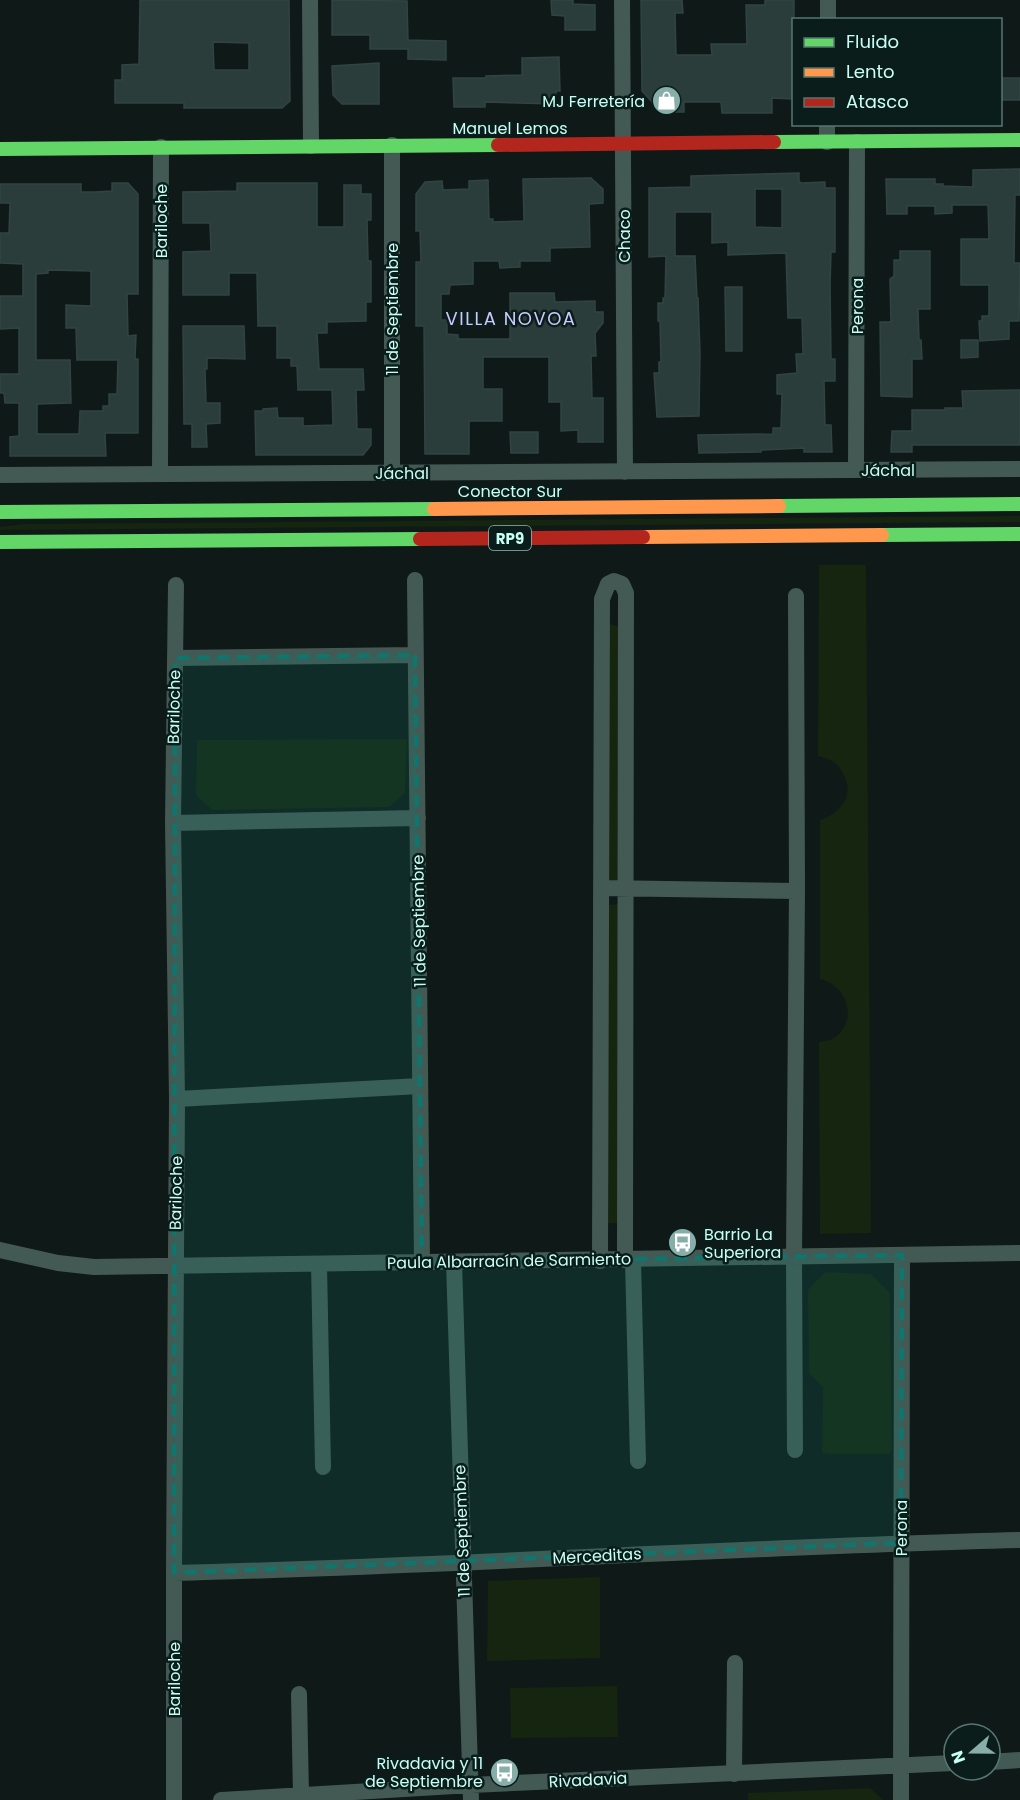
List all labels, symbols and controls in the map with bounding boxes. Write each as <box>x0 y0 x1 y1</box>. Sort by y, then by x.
legend <box>792 18 1002 126</box>
text: Fluido <box>846 29 899 54</box>
text: Lento <box>846 59 895 84</box>
shop icon: MJ Ferretería <box>650 85 682 117</box>
text: Atasco <box>846 89 909 114</box>
place label: MJ Ferretería <box>542 90 645 113</box>
street label: Manuel Lemos <box>452 117 568 140</box>
street label: Bariloche <box>150 184 173 258</box>
street label: Chaco <box>613 209 636 263</box>
street label: 11 de Septiembre <box>381 243 404 375</box>
street label: Perona <box>846 278 869 334</box>
district label: VILLA NOVOA <box>446 306 576 331</box>
street label: Jáchal <box>861 459 915 482</box>
street label: Jáchal <box>375 462 429 485</box>
street label: Conector Sur <box>458 480 562 503</box>
road number: RP9 <box>489 526 531 550</box>
street label: Bariloche <box>162 669 186 744</box>
street label: 11 de Septiembre <box>406 854 432 987</box>
street label: Bariloche <box>164 1155 188 1230</box>
place label: Barrio La Superiora <box>704 1223 781 1264</box>
bus stop icon: Barrio La Superiora <box>667 1227 699 1259</box>
street label: Paula Albarracín de Sarmiento <box>387 1247 631 1275</box>
street label: 11 de Septiembre <box>448 1464 476 1598</box>
street label: Perona <box>890 1500 913 1556</box>
street label: Merceditas <box>552 1542 642 1570</box>
street label: Bariloche <box>163 1642 186 1716</box>
north arrow <box>942 1722 1002 1782</box>
text: N <box>946 1747 971 1767</box>
place label: Rivadavia y 11 de Septiembre <box>365 1752 483 1793</box>
bus stop icon: Rivadavia y 11 de Septiembre <box>488 1756 520 1788</box>
street label: Rivadavia <box>548 1766 628 1794</box>

